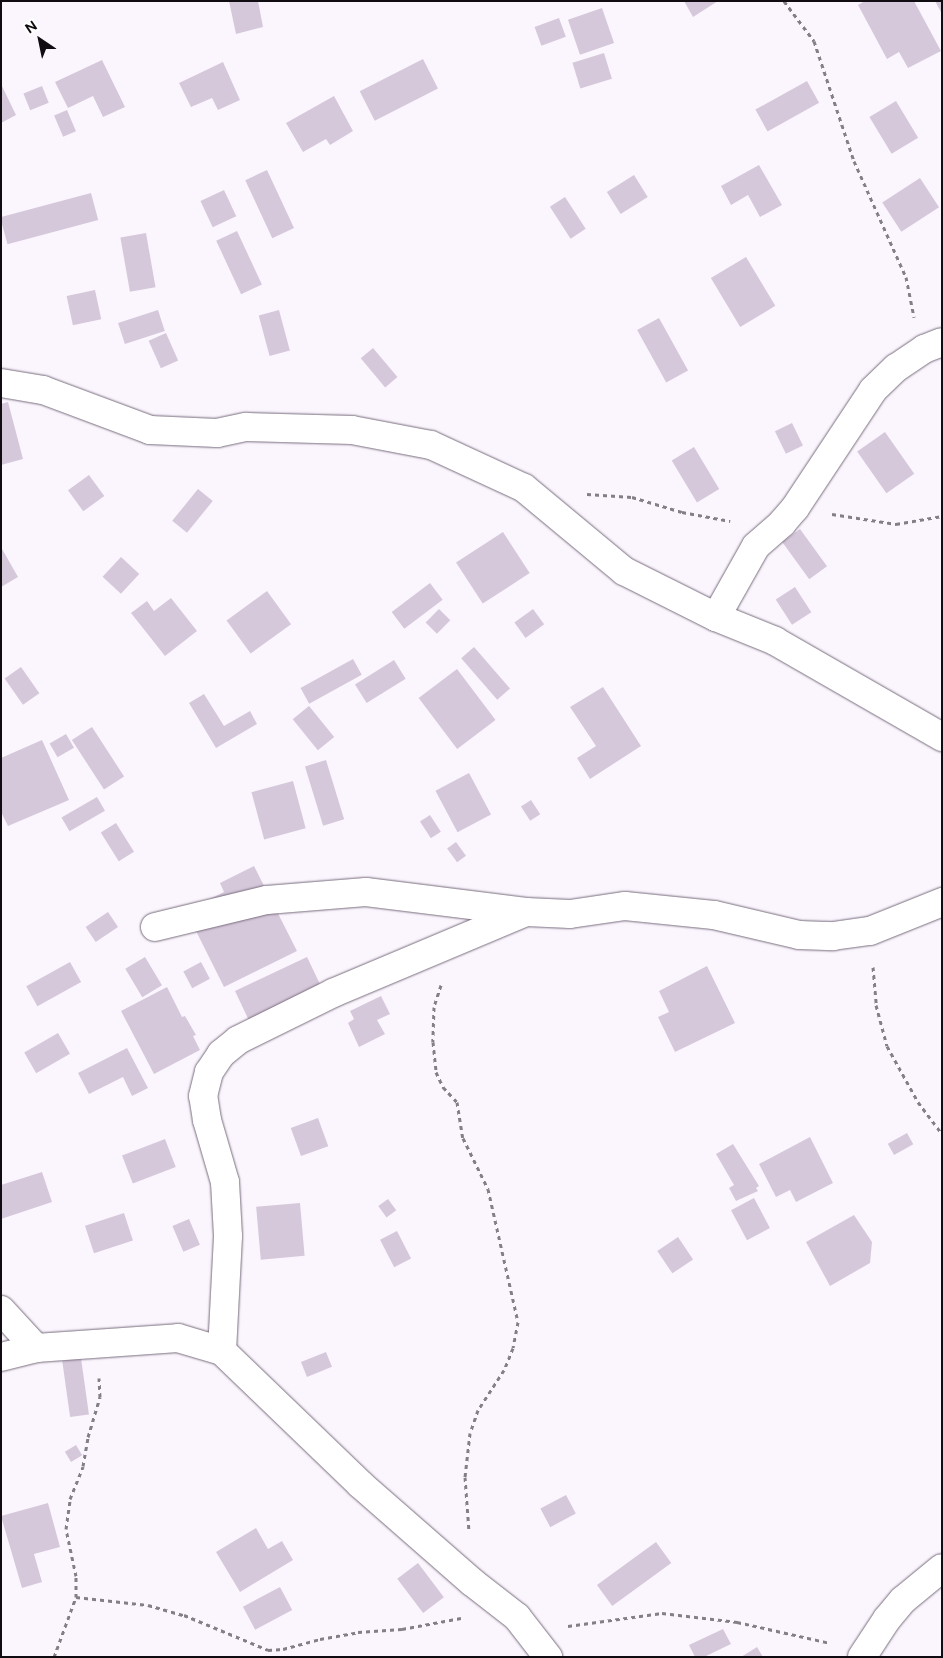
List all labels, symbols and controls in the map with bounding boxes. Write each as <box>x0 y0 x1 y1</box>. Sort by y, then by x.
north arrow <box>15 15 65 65</box>
text: N <box>22 17 41 37</box>

